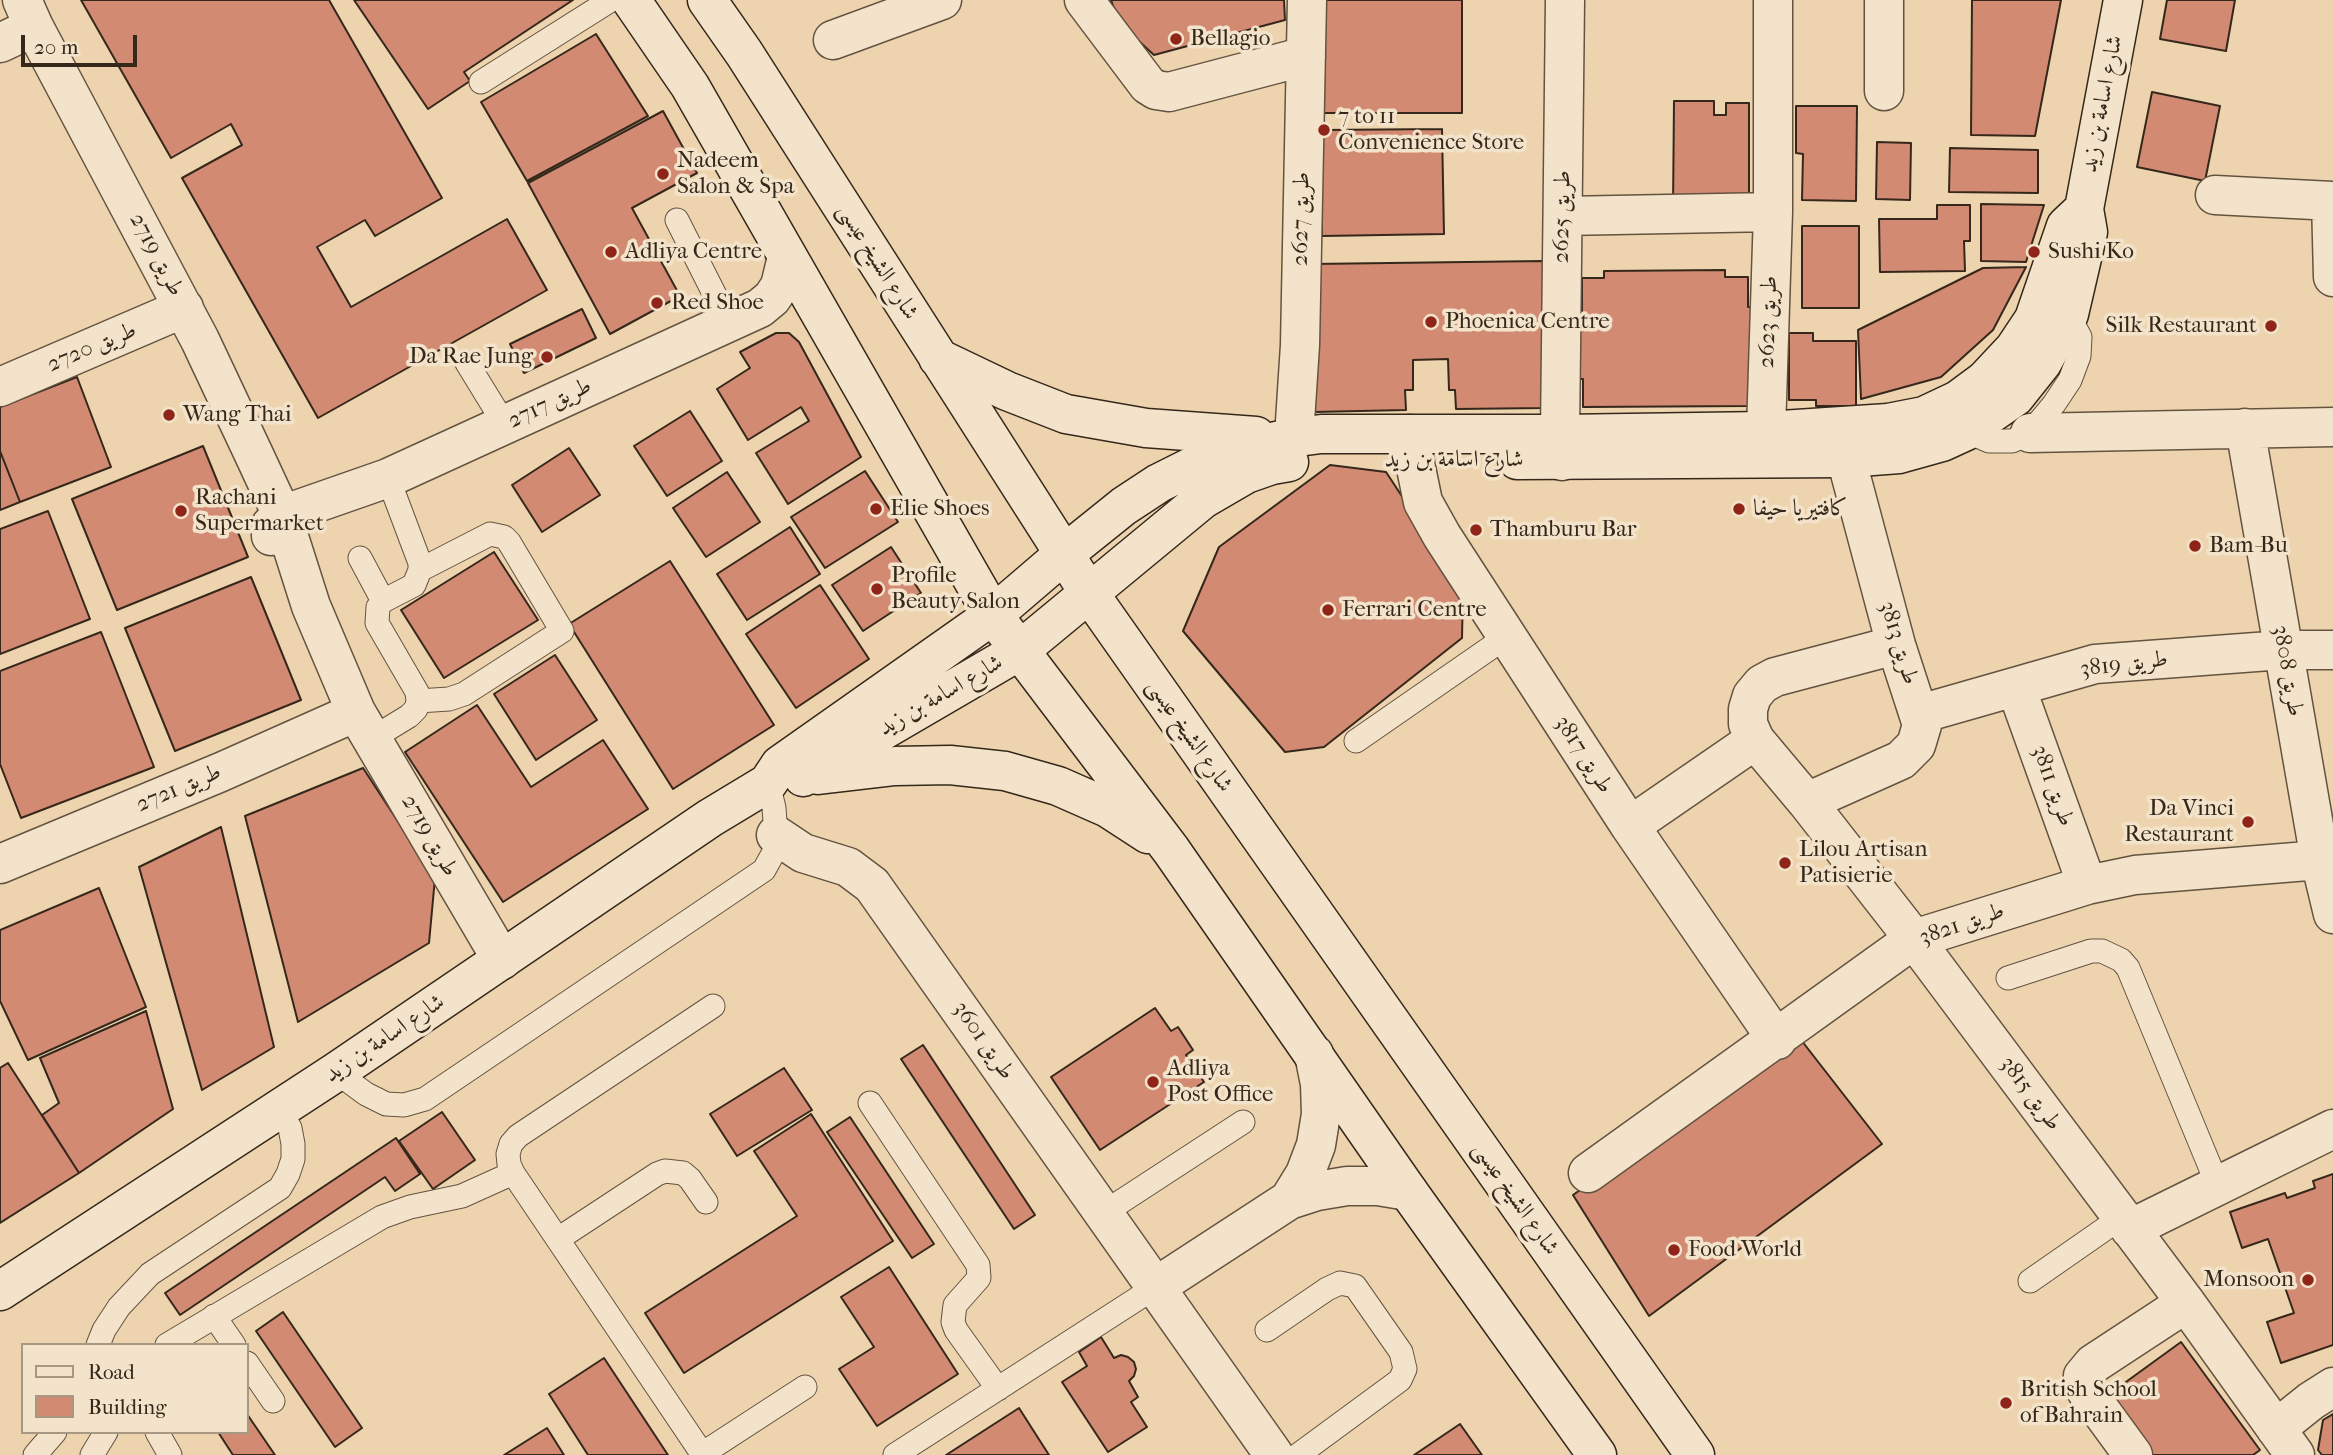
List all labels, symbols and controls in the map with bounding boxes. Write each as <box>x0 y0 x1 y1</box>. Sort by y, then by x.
scale bar <box>24 21 140 65</box>
place label: Bellagio <box>1190 25 1270 53</box>
marker: Bellagio <box>1168 31 1184 47</box>
street label: شارع اسامة بن زيد <box>2076 33 2130 175</box>
text: 20 m <box>34 35 78 59</box>
place label: 7 to 11 Convenience Store <box>1338 103 1524 157</box>
marker: 7 to 11 Convenience Store <box>1316 122 1332 138</box>
place label: Nadeem Salon & Spa <box>677 147 794 201</box>
marker: Nadeem Salon & Spa <box>655 166 671 182</box>
street label: طريق 2625 <box>1548 170 1578 264</box>
street label: طريق 2627 <box>1287 172 1317 266</box>
street label: شارع الشيخ عيسى <box>830 199 924 325</box>
street label: طريق 2719 <box>123 209 189 301</box>
place label: Adliya Centre <box>625 238 762 266</box>
place label: Sushi Ko <box>2048 238 2134 266</box>
marker: Adliya Centre <box>603 244 619 260</box>
marker: Sushi Ko <box>2026 244 2042 260</box>
street label: طريق 2623 <box>1754 275 1784 369</box>
place label: Red Shoe <box>671 289 764 317</box>
marker: Red Shoe <box>649 295 665 311</box>
place label: Phoenica Centre <box>1445 308 1610 336</box>
place label: Silk Restaurant <box>2105 312 2257 340</box>
marker: Phoenica Centre <box>1423 314 1439 330</box>
street label: طريق 2720 <box>43 317 141 379</box>
marker: Silk Restaurant <box>2263 318 2279 334</box>
place label: Da Rae Jung <box>409 343 533 371</box>
marker: Da Rae Jung <box>539 349 555 365</box>
street label: طريق 2717 <box>504 373 596 435</box>
place label: Wang Thai <box>183 401 292 429</box>
marker: Wang Thai <box>161 407 177 423</box>
street label: شارع اسامة بن زيد <box>1385 446 1523 474</box>
place label: Rachani Supermarket <box>195 484 324 538</box>
place label: Elie Shoes <box>890 495 990 523</box>
place label: كافتيريا حيفا <box>1753 495 1848 523</box>
marker: Elie Shoes <box>868 501 884 517</box>
marker: كافتيريا حيفا <box>1731 501 1747 517</box>
marker: Rachani Supermarket <box>173 503 189 519</box>
place label: Thamburu Bar <box>1490 516 1637 544</box>
marker: Thamburu Bar <box>1468 522 1484 538</box>
place label: Bam-Bu <box>2209 532 2288 560</box>
marker: Bam-Bu <box>2187 538 2203 554</box>
place label: Profile Beauty Salon <box>891 562 1020 616</box>
marker: Profile Beauty Salon <box>869 581 885 597</box>
place label: Ferrari Centre <box>1342 596 1487 624</box>
street label: طريق 3813 <box>1872 598 1924 688</box>
marker: Ferrari Centre <box>1320 602 1336 618</box>
street label: طريق 3808 <box>2265 623 2309 719</box>
street label: طريق 3819 <box>2079 646 2169 684</box>
street label: شارع اسامة بن زيد <box>874 649 1008 743</box>
street label: شارع الشيخ عيسى <box>1140 674 1238 798</box>
street label: طريق 3817 <box>1548 711 1618 799</box>
street label: طريق 3811 <box>2025 742 2079 830</box>
street label: طريق 2721 <box>132 759 226 819</box>
street label: طريق 2719 <box>395 790 463 882</box>
place label: Da Vinci Restaurant <box>2124 795 2234 849</box>
marker: Da Vinci Restaurant <box>2240 814 2256 830</box>
place label: Lilou Artisan Patisierie <box>1799 836 1928 890</box>
marker: Lilou Artisan Patisierie <box>1777 855 1793 871</box>
street label: طريق 3821 <box>1916 898 2008 952</box>
street label: شارع اسامة بن زيد <box>320 989 450 1089</box>
street label: طريق 3601 <box>946 996 1020 1086</box>
street label: طريق 3815 <box>1993 1051 2067 1137</box>
place label: Adliya Post Office <box>1167 1055 1273 1109</box>
marker: Adliya Post Office <box>1145 1074 1161 1090</box>
street label: شارع الشيخ عيسى <box>1466 1137 1564 1261</box>
place label: Food World <box>1688 1236 1802 1264</box>
marker: Food World <box>1666 1242 1682 1258</box>
place label: Monsoon <box>2203 1266 2294 1294</box>
marker: Monsoon <box>2300 1272 2316 1288</box>
legend <box>21 1343 248 1434</box>
text: Road <box>88 1360 135 1384</box>
place label: British School of Bahrain <box>2020 1376 2157 1430</box>
text: Building <box>88 1395 166 1419</box>
marker: British School of Bahrain <box>1998 1395 2014 1411</box>

